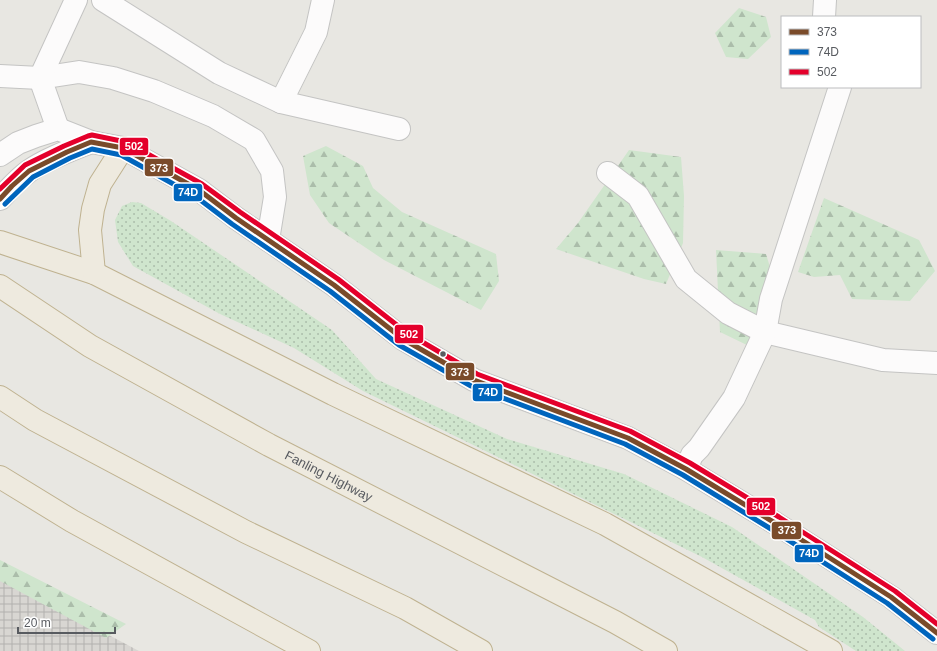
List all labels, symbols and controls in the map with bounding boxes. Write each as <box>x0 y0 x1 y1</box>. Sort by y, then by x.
legend <box>781 16 921 88</box>
text: 373 <box>817 25 837 39</box>
text: 74D <box>817 45 839 59</box>
text: 502 <box>817 65 837 79</box>
line badge: 502 <box>119 137 149 156</box>
text: 502 <box>125 140 143 152</box>
line badge: 373 <box>144 158 174 177</box>
text: 373 <box>150 162 168 174</box>
line badge: 74D <box>173 183 203 202</box>
text: 74D <box>178 186 198 198</box>
line badge: 502 <box>394 324 424 344</box>
text: 502 <box>400 328 418 340</box>
unlabelled marker <box>438 349 448 359</box>
line badge: 373 <box>445 362 475 381</box>
text: 373 <box>451 366 469 378</box>
line badge: 74D <box>472 383 503 402</box>
text: 74D <box>478 386 498 398</box>
street label: Fanling Highway <box>282 448 375 505</box>
line badge: 502 <box>746 497 776 516</box>
text: 502 <box>752 500 770 512</box>
line badge: 373 <box>771 521 802 540</box>
text: 373 <box>778 524 796 536</box>
line badge: 74D <box>794 544 824 563</box>
text: 74D <box>799 547 819 559</box>
scale bar <box>18 609 115 635</box>
text: 20 m <box>24 616 51 630</box>

